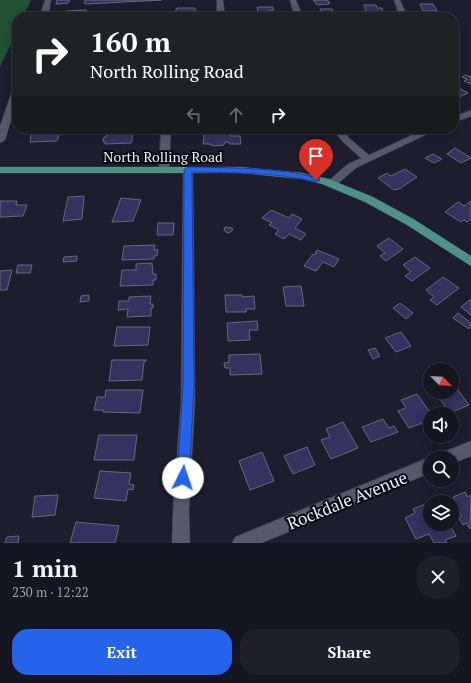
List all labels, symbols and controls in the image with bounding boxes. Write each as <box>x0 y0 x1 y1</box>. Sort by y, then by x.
text: 160 m <box>90 23 171 60</box>
icon: right <box>24 28 76 80</box>
text: North Rolling Road <box>90 59 244 83</box>
icon: left <box>183 104 205 126</box>
icon: ahead <box>225 104 247 126</box>
icon: right <box>267 104 289 126</box>
pin <box>299 139 333 180</box>
icon: arrive <box>305 145 327 167</box>
street label: North Rolling Road <box>103 147 223 166</box>
north arrow <box>423 363 459 399</box>
map controls <box>423 363 459 531</box>
button: sound <box>423 407 459 443</box>
button: search <box>423 451 459 487</box>
position arrow <box>162 457 204 499</box>
street label: Rockdale Avenue <box>283 465 411 535</box>
button: layers <box>423 495 459 531</box>
text: 1 min <box>12 552 78 584</box>
button: close <box>417 556 459 598</box>
text: 230 m · 12:22 <box>12 583 89 601</box>
button: Exit <box>12 629 232 675</box>
button: Share <box>240 629 459 675</box>

